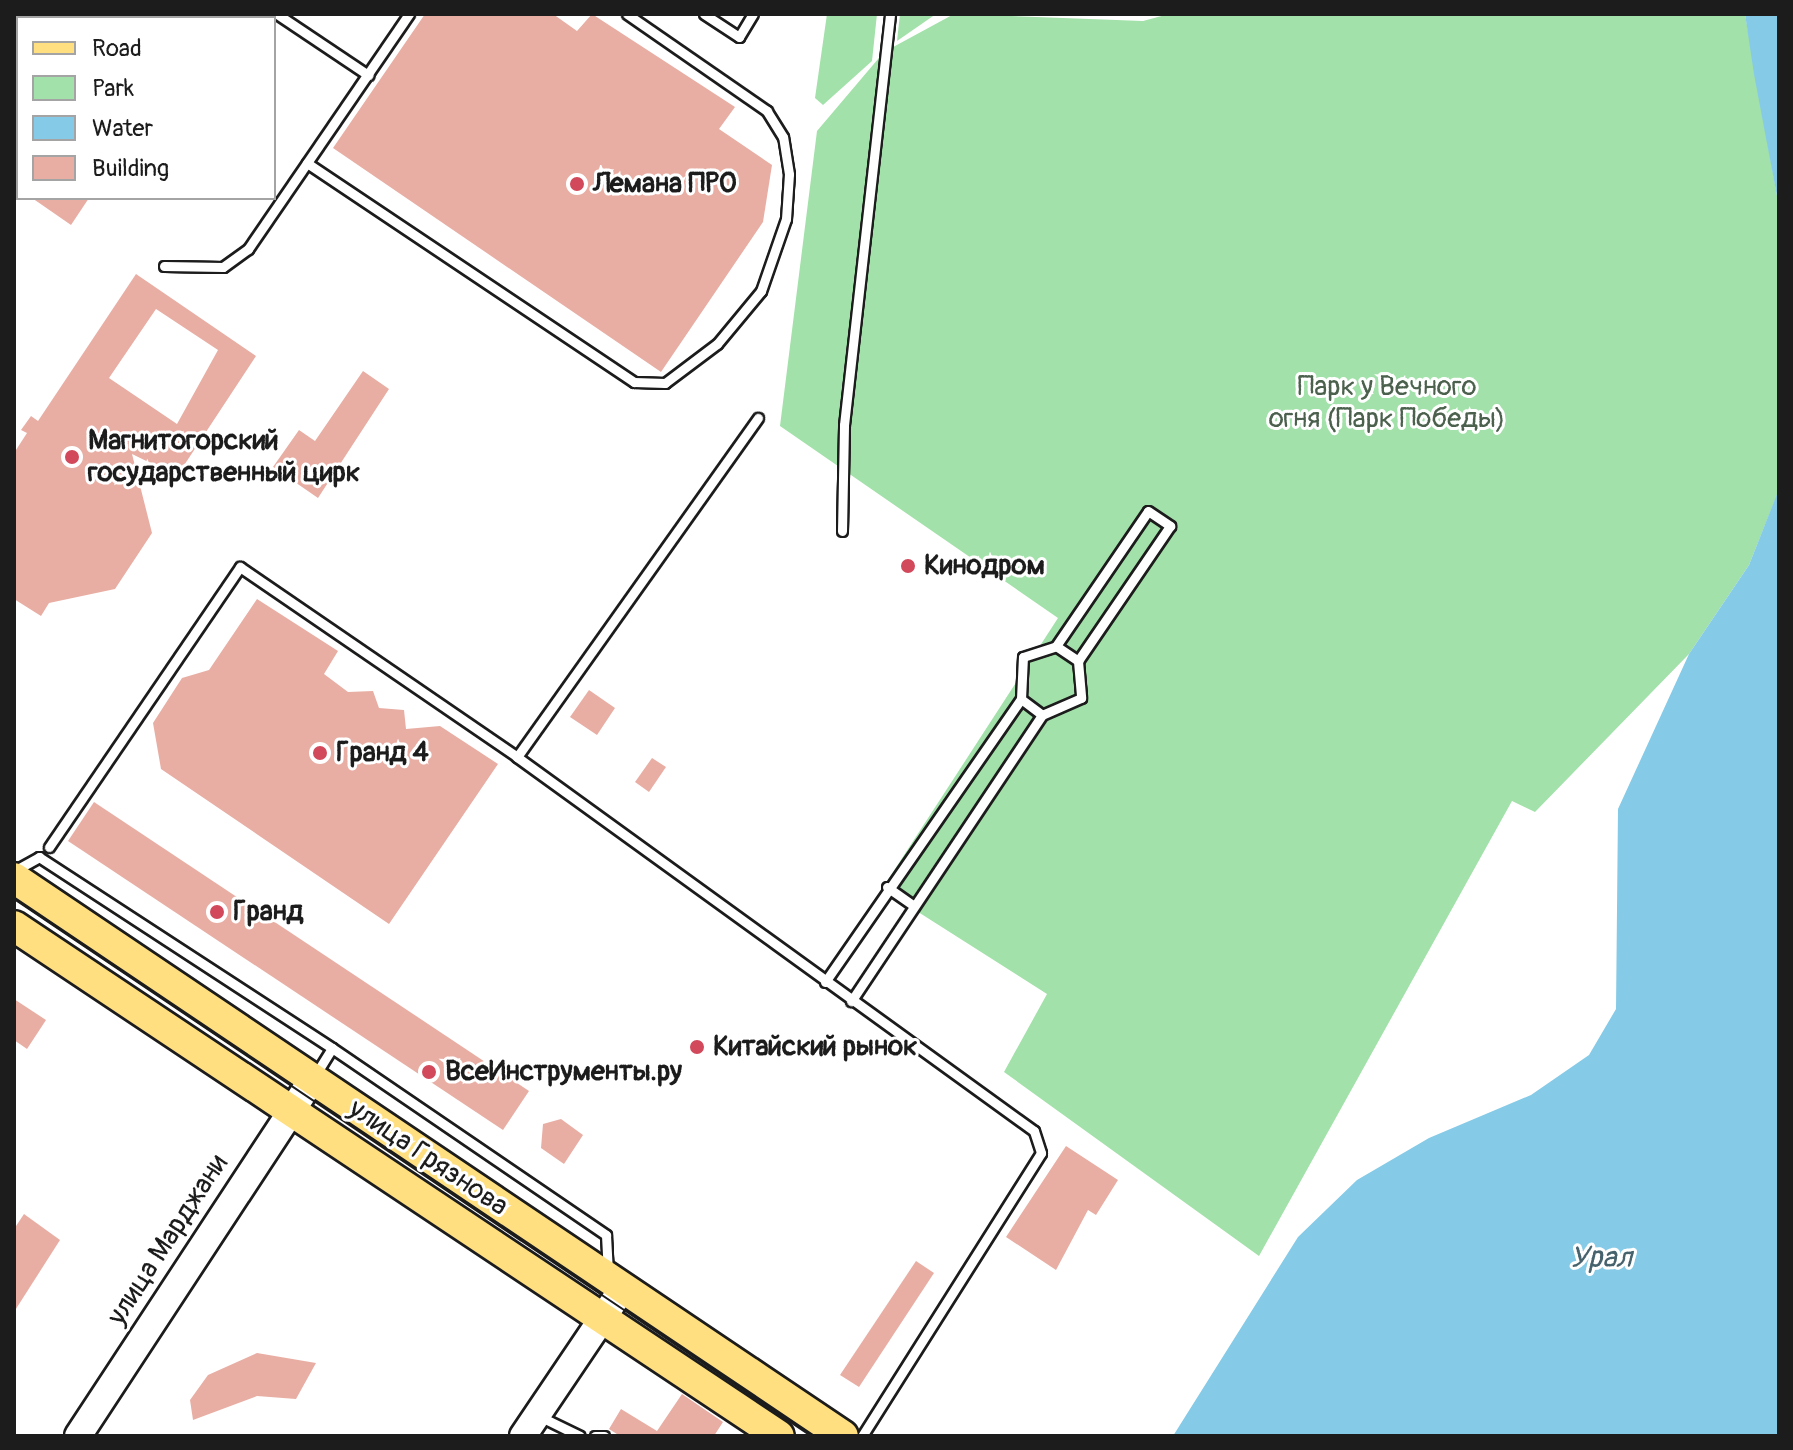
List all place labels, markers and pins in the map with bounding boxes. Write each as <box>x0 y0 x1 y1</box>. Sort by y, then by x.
place label: Лемана ПРО <box>593 167 737 201</box>
marker: Лемана ПРО <box>568 175 586 193</box>
place label: Магнитогорский государственный цирк <box>88 424 360 490</box>
marker: Магнитогорский государственный цирк <box>63 448 81 466</box>
place label: Кинодром <box>924 549 1045 583</box>
marker: Кинодром <box>899 557 917 575</box>
place label: Гранд 4 <box>336 736 429 770</box>
marker: Гранд 4 <box>311 744 329 762</box>
place label: Гранд <box>233 895 303 929</box>
marker: Гранд <box>208 903 226 921</box>
place label: Китайский рынок <box>713 1030 917 1064</box>
marker: Китайский рынок <box>688 1038 706 1056</box>
place label: ВсеИнструменты.ру <box>445 1055 682 1089</box>
marker: ВсеИнструменты.ру <box>420 1063 438 1081</box>

